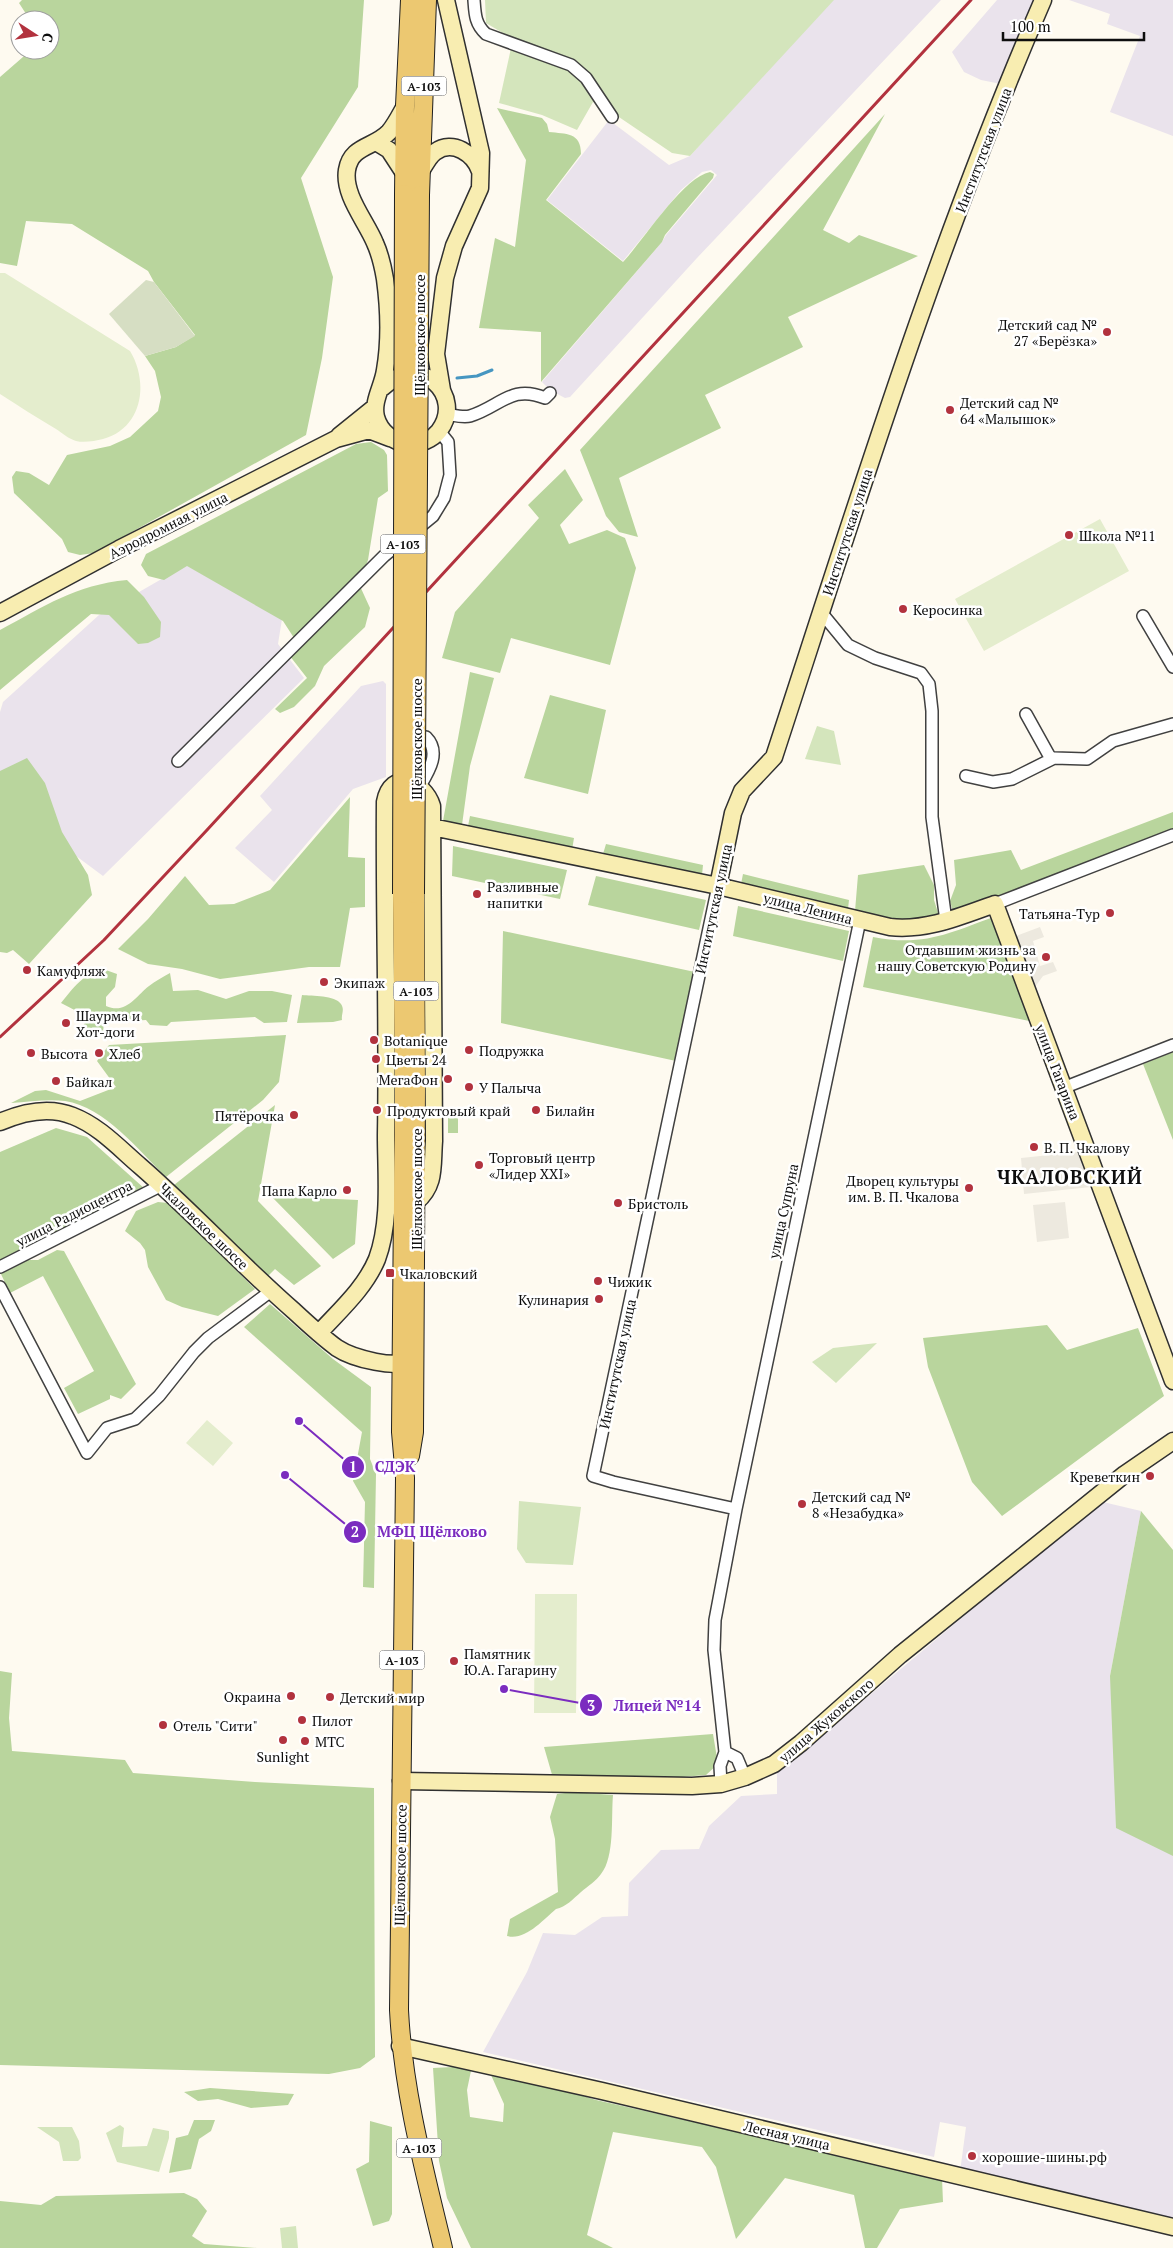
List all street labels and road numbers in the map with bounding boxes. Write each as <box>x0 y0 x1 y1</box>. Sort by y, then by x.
road number: А-103 <box>402 76 446 95</box>
street label: Институтская улица <box>950 85 1016 215</box>
street label: Щёлковское шоссе <box>410 274 429 396</box>
street label: Институтская улица <box>818 466 876 598</box>
street label: Аэродромная улица <box>105 487 231 563</box>
road number: А-103 <box>380 534 426 554</box>
street label: Щёлковское шоссе <box>407 678 426 800</box>
street label: Институтская улица <box>690 842 736 976</box>
street label: улица Ленина <box>761 888 854 928</box>
road number: А-103 <box>394 981 438 1000</box>
street label: улица Гагарина <box>1031 1020 1085 1123</box>
street label: Щёлковское шоссе <box>407 1128 426 1250</box>
street label: улица Супруна <box>763 1162 802 1261</box>
street label: улица Радиоцентра <box>12 1176 135 1251</box>
street label: Чкаловское шоссе <box>155 1178 253 1274</box>
street label: Институтская улица <box>594 1297 640 1431</box>
road number: А-103 <box>380 1650 424 1670</box>
street label: улица Жуковского <box>774 1673 877 1767</box>
street label: Щёлковское шоссе <box>389 1804 411 1926</box>
street label: Лесная улица <box>741 2116 832 2154</box>
road number: А-103 <box>396 2138 442 2158</box>

